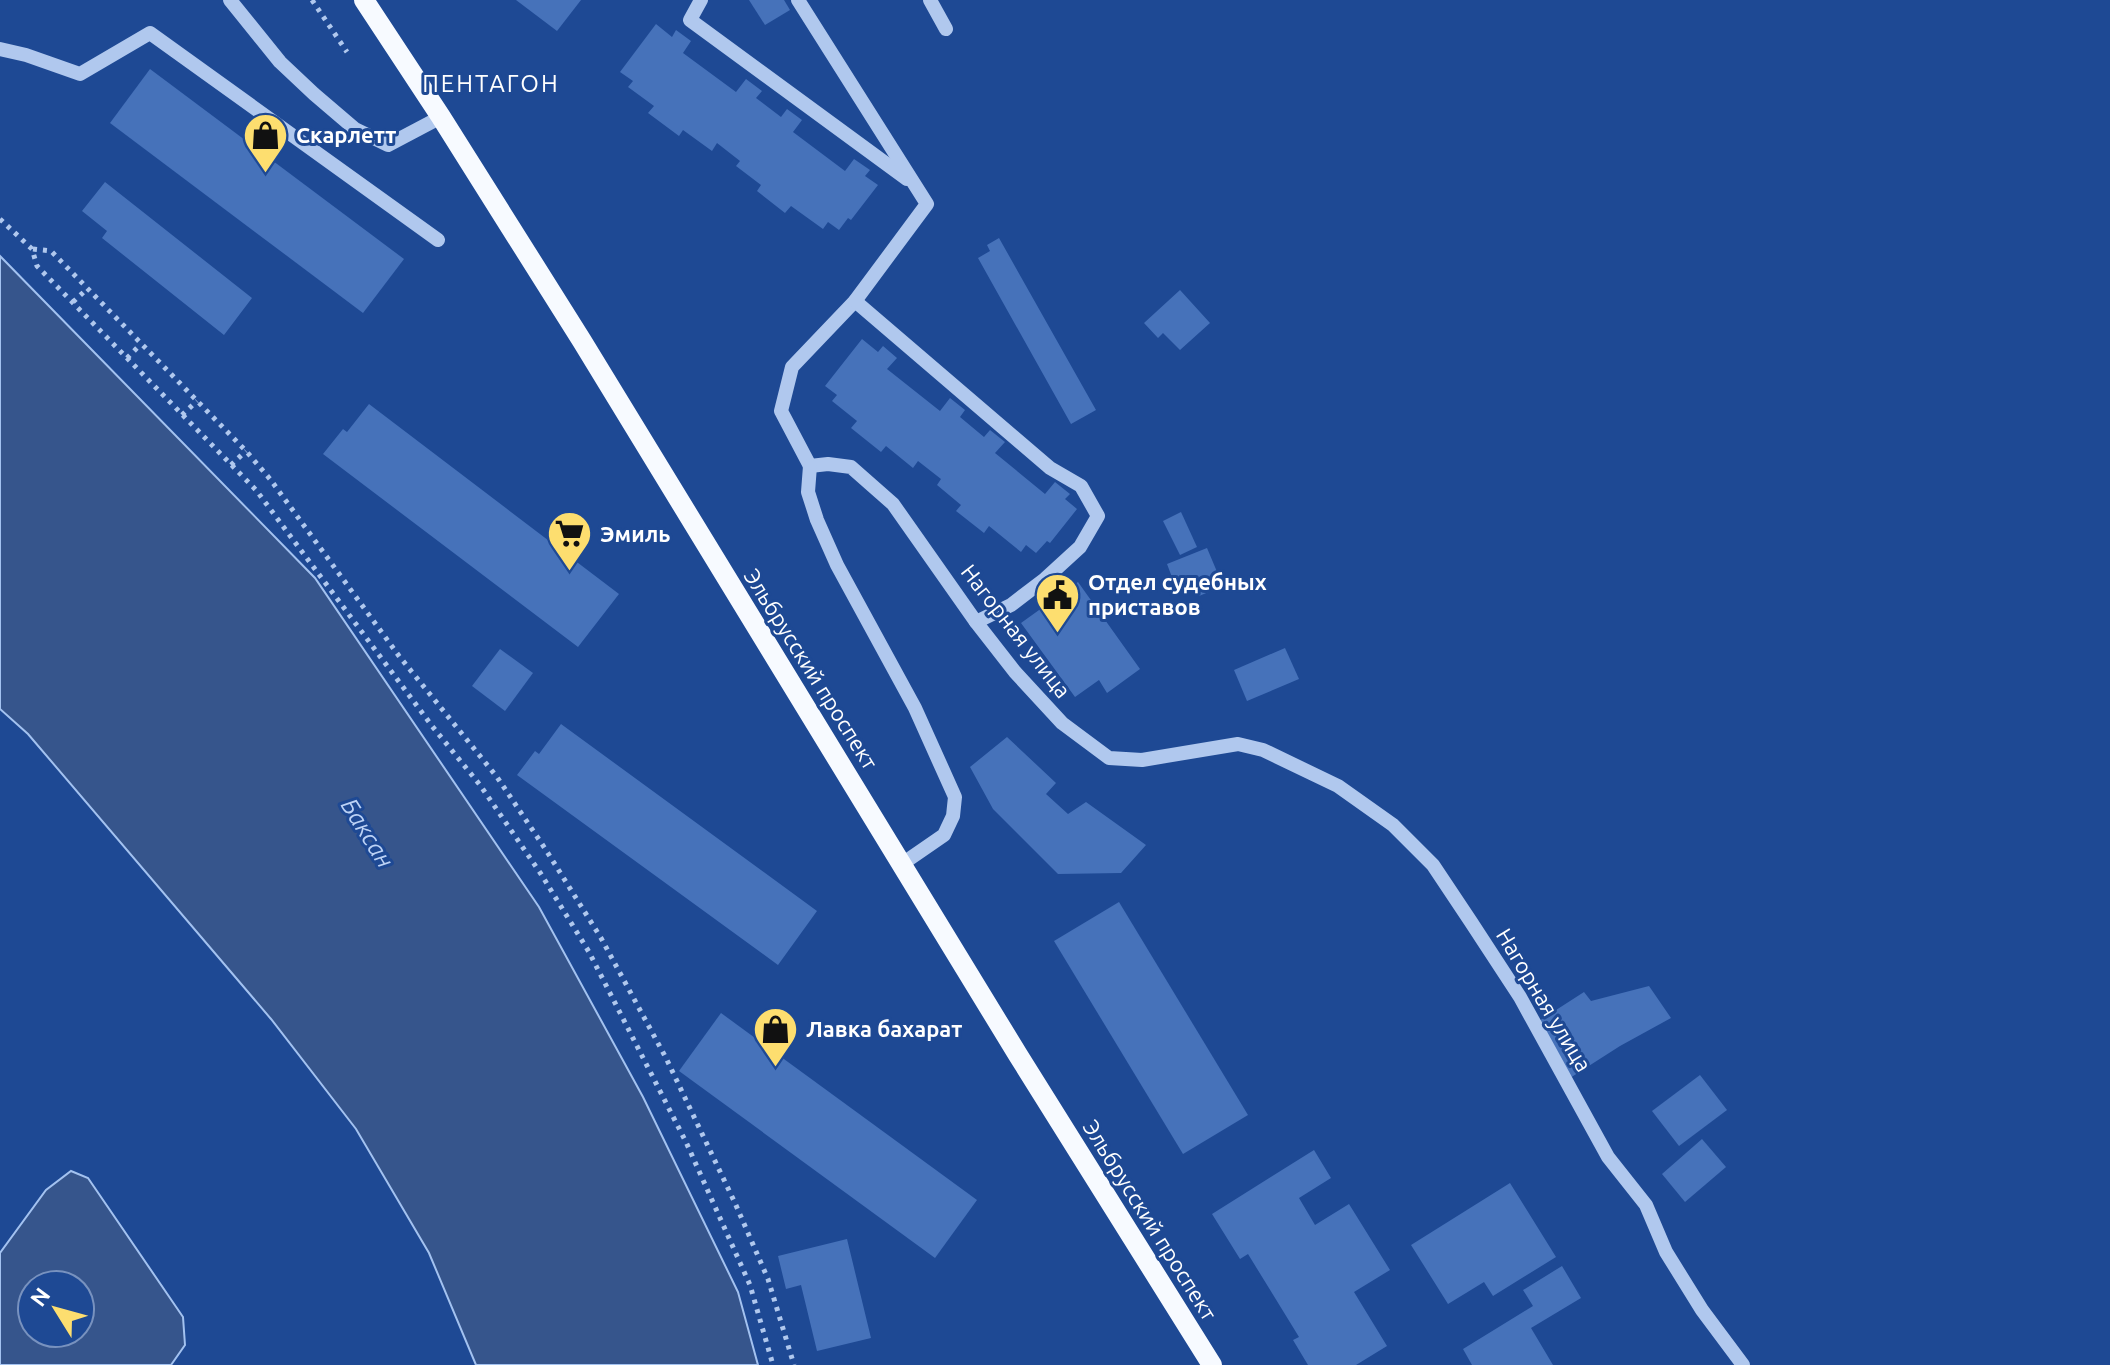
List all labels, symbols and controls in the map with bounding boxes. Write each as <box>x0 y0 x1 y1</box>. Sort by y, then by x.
district label: ПЕНТАГОН <box>422 70 560 97</box>
shop icon: Скарлетт <box>241 111 289 174</box>
place label: Скарлетт <box>296 122 396 147</box>
supermarket icon: Эмиль <box>545 510 593 573</box>
place label: Эмиль <box>600 521 670 546</box>
street label: Нагорная улица <box>957 559 1076 702</box>
street label: Эльбрусский проспект <box>740 564 883 774</box>
place label: Отдел судебных приставов <box>1088 569 1267 619</box>
public building icon: Отдел судебных приставов <box>1033 571 1081 634</box>
water label: Баксан <box>336 793 399 872</box>
street label: Нагорная улица <box>1492 924 1597 1076</box>
shop icon: Лавка бахарат <box>751 1005 799 1068</box>
place label: Лавка бахарат <box>806 1016 962 1041</box>
street label: Эльбрусский проспект <box>1079 1115 1222 1325</box>
north arrow <box>16 1269 96 1349</box>
text: N <box>25 1283 55 1311</box>

